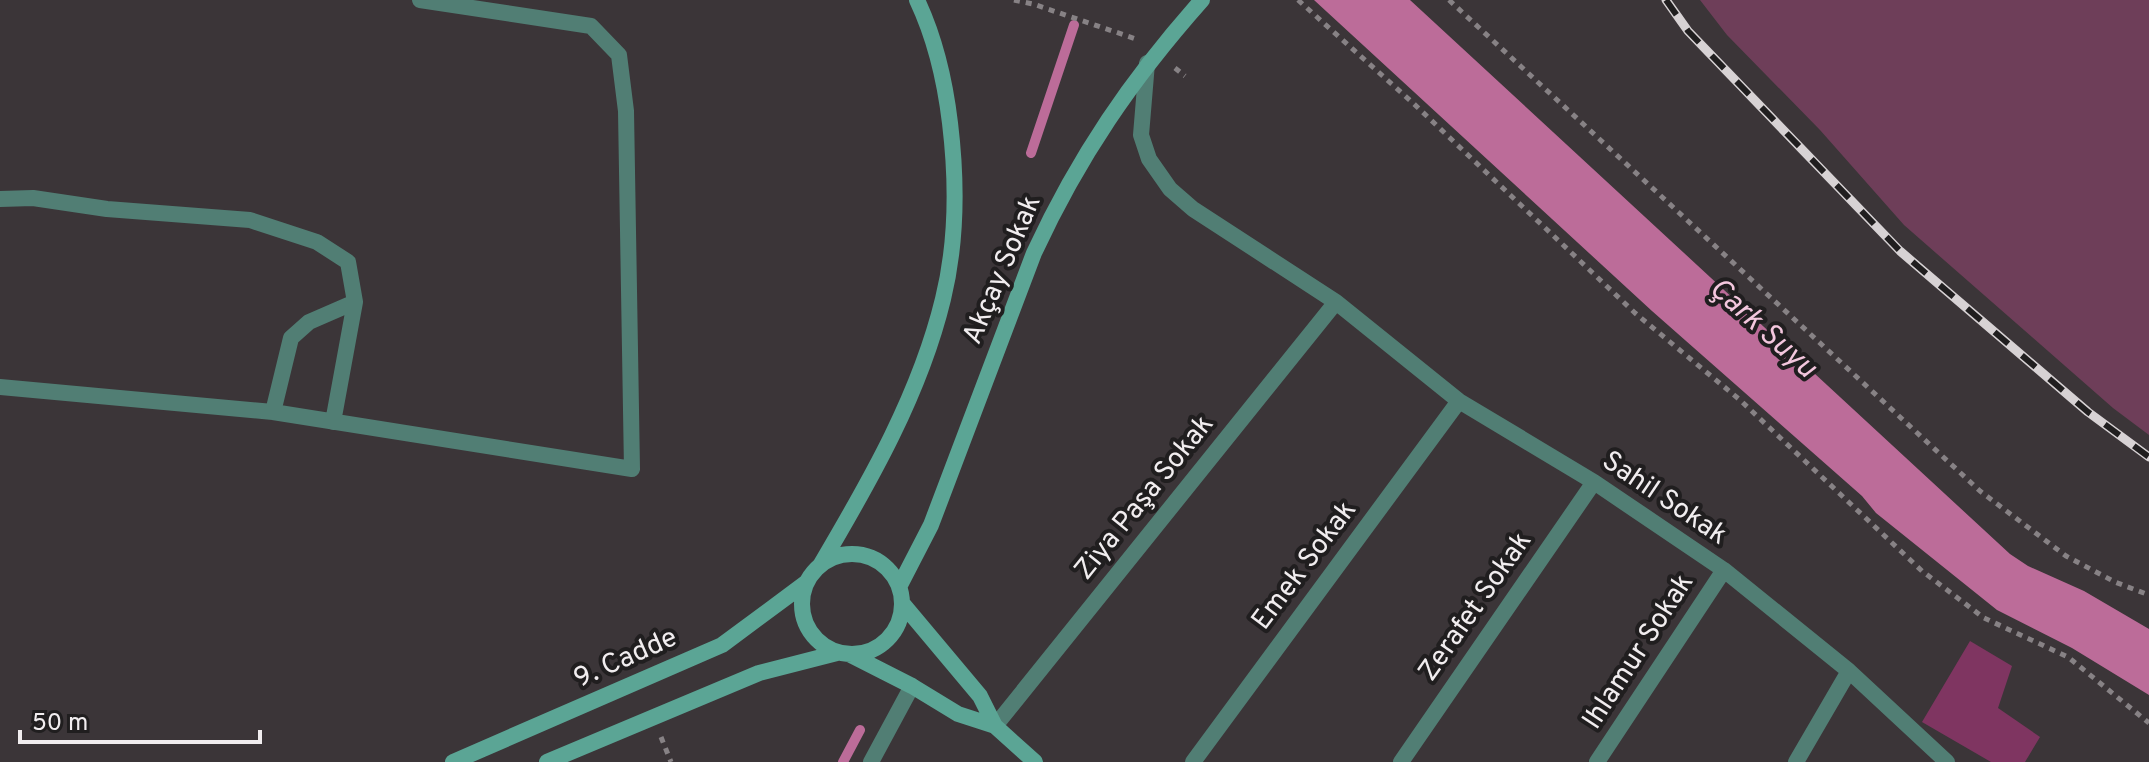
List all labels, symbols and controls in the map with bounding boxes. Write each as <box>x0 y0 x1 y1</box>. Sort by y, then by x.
street label: Akçay Sokak <box>955 190 1051 350</box>
water label: Çark Suyu <box>1700 271 1824 387</box>
street label: Ziya Paşa Sokak <box>1067 408 1223 588</box>
street label: Sahil Sokak <box>1594 444 1734 554</box>
street label: Emek Sokak <box>1245 494 1365 638</box>
street label: Zerafet Sokak <box>1411 525 1541 689</box>
street label: Ihlamur Sokak <box>1575 567 1703 737</box>
street label: 9. Cadde <box>569 620 683 698</box>
scale bar <box>20 694 260 744</box>
text: 50 m <box>32 709 88 739</box>

